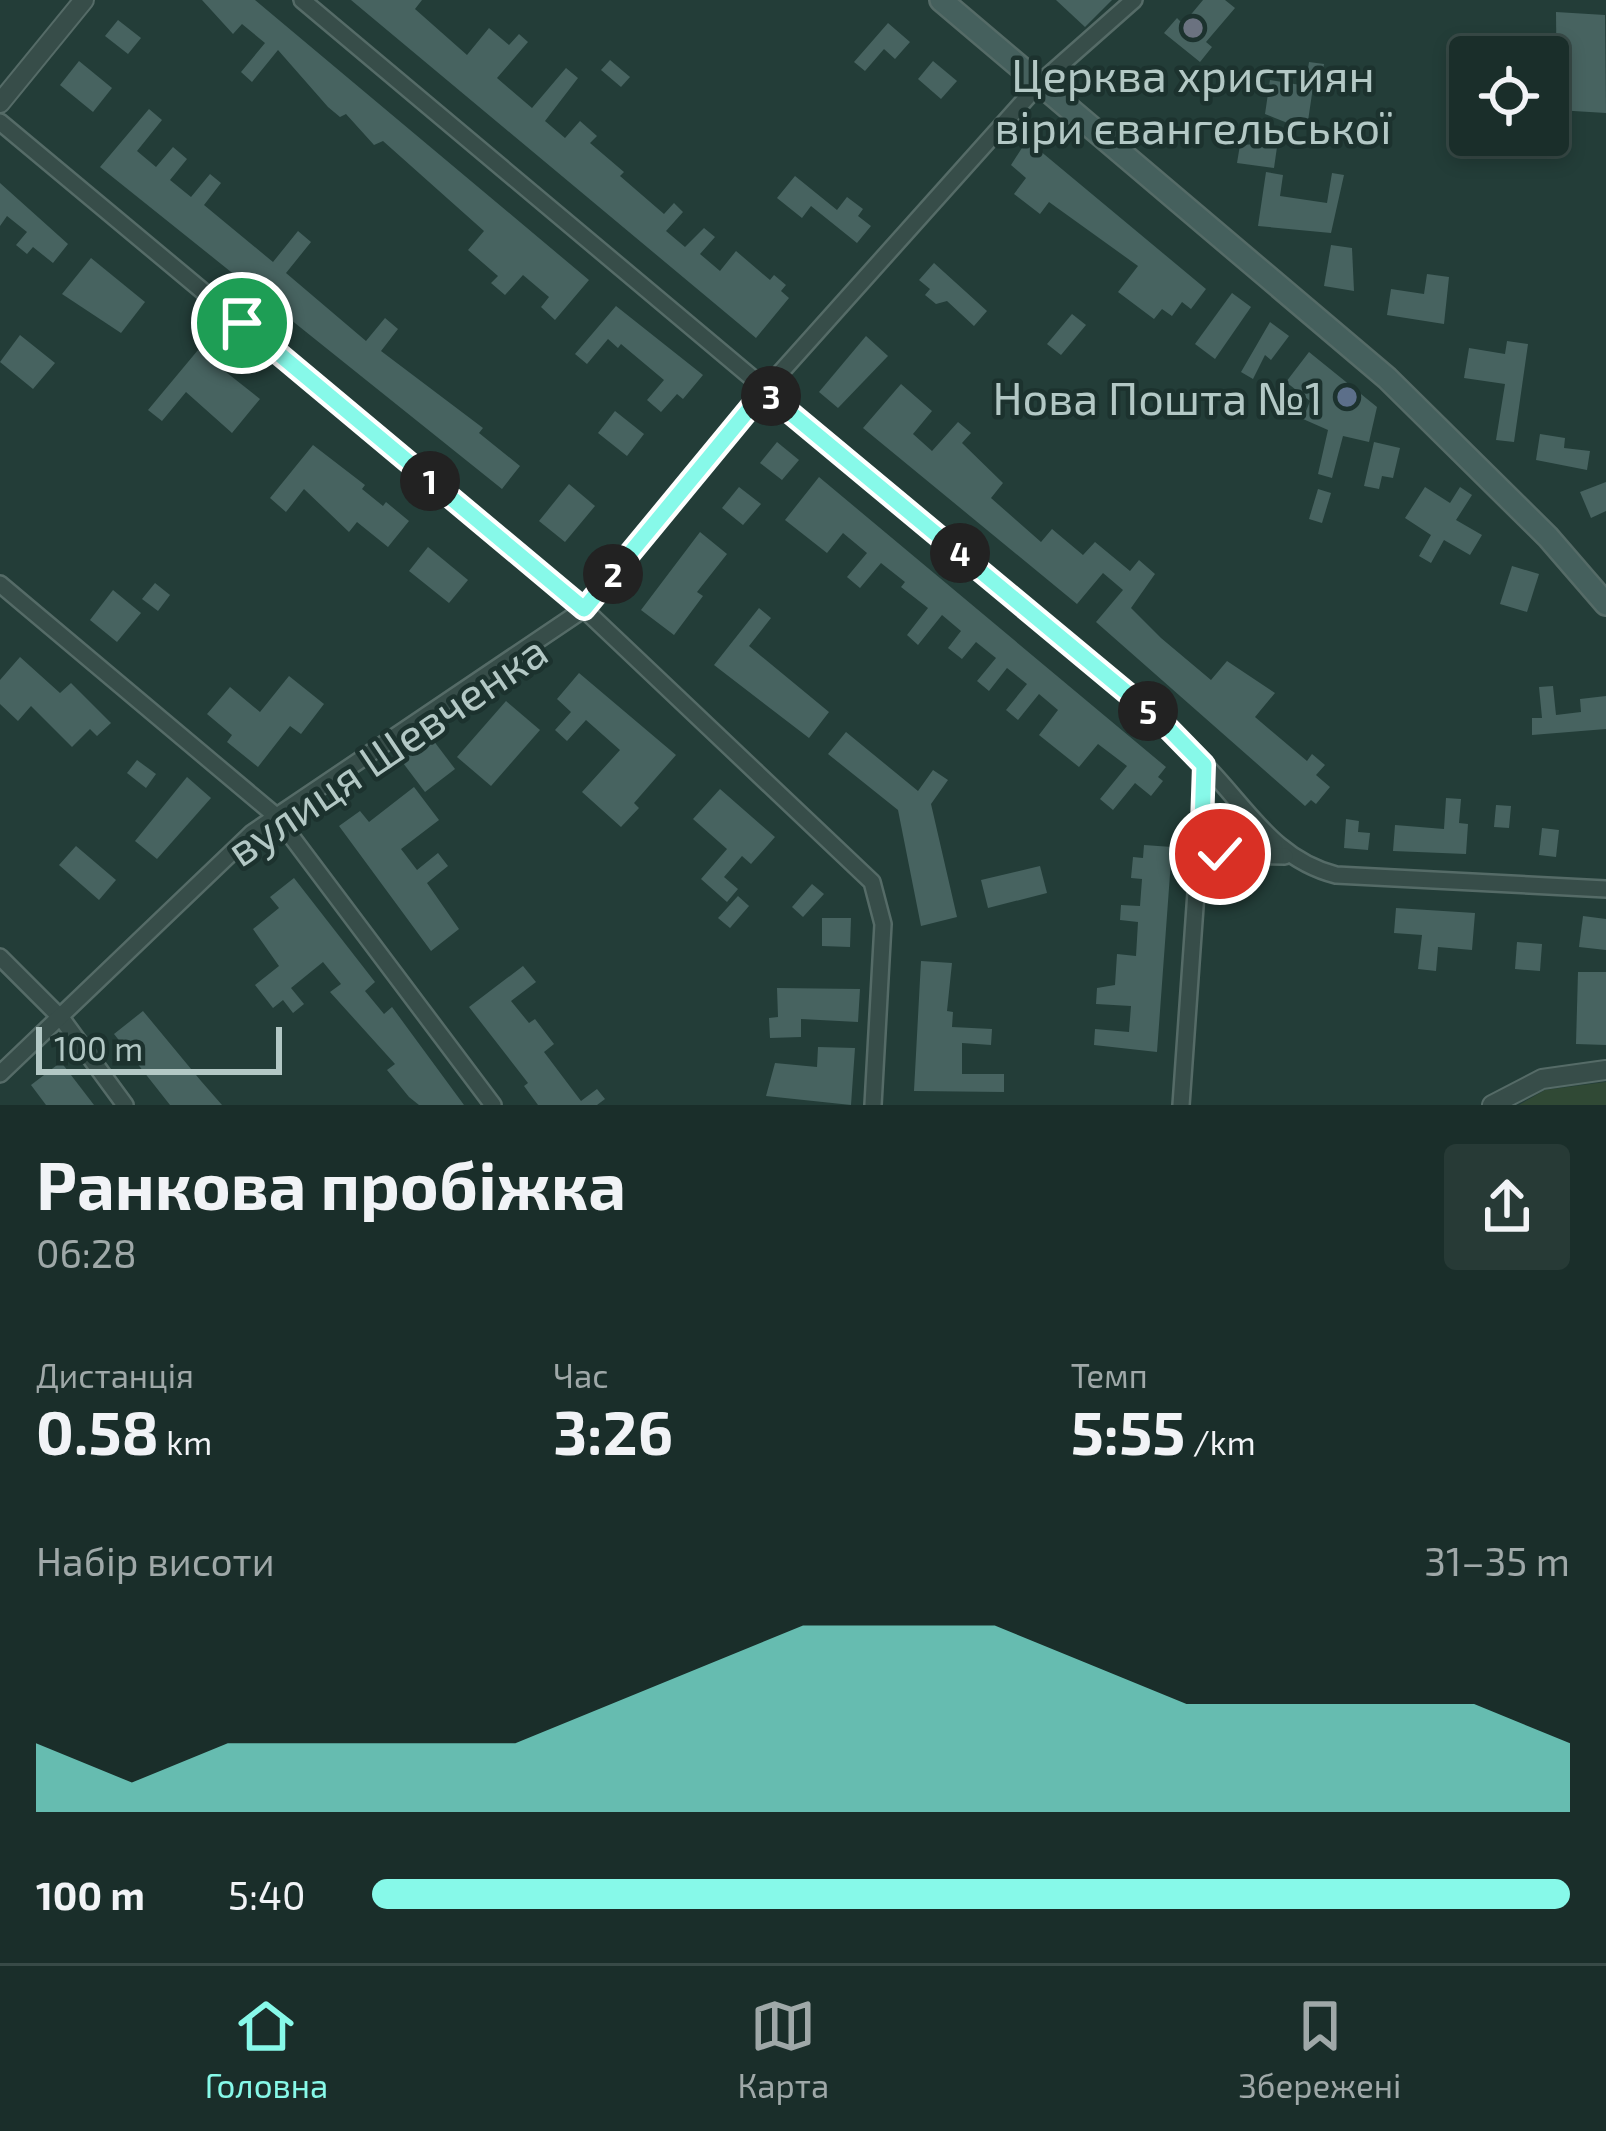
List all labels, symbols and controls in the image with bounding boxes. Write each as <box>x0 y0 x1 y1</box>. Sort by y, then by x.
marker: Церква християн віри євангельської <box>1180 15 1206 41</box>
map controls <box>1449 36 1569 156</box>
button: locate <box>1449 36 1569 156</box>
place label: Церква християн віри євангельської <box>994 47 1392 153</box>
pin <box>191 272 293 374</box>
icon: arrive <box>209 290 275 356</box>
pin: 3 <box>741 366 801 426</box>
place label: Нова Пошта №1 <box>992 370 1323 424</box>
text: 3 <box>762 376 780 416</box>
marker: Нова Пошта №1 <box>1334 384 1360 410</box>
pin: 1 <box>400 451 460 511</box>
text: 1 <box>423 461 437 501</box>
pin: 4 <box>930 523 990 583</box>
text: 4 <box>949 533 971 573</box>
pin: 2 <box>583 544 643 604</box>
text: 2 <box>603 554 623 594</box>
street label: вулиця Шевченка <box>216 622 557 877</box>
pin: 5 <box>1118 681 1178 741</box>
text: 5 <box>1139 691 1157 731</box>
pin <box>1169 803 1271 905</box>
icon: check <box>1187 821 1253 887</box>
scale bar <box>36 1021 282 1074</box>
text: 100 m <box>54 1028 143 1068</box>
text: Ранкова пробіжка <box>36 1144 626 1223</box>
button: share <box>1444 1144 1570 1270</box>
text: 06:28 <box>36 1229 137 1276</box>
text: Дистанція <box>36 1355 194 1395</box>
text: Час <box>553 1355 608 1395</box>
text: Темп <box>1071 1355 1148 1395</box>
text: 0.58 <box>36 1395 159 1467</box>
text: 3:26 <box>553 1395 673 1467</box>
text: 5:55 <box>1071 1395 1185 1467</box>
text: km <box>159 1422 212 1462</box>
text: /km <box>1185 1422 1256 1462</box>
text: Набір висоти <box>36 1537 275 1584</box>
text: 31–35 m <box>1424 1537 1570 1584</box>
text: 100 m <box>36 1871 145 1918</box>
text: 5:40 <box>228 1871 306 1918</box>
tab: Головна <box>205 1993 328 2105</box>
tab: Карта <box>737 1993 829 2105</box>
tab: Збережені <box>1238 1993 1401 2105</box>

